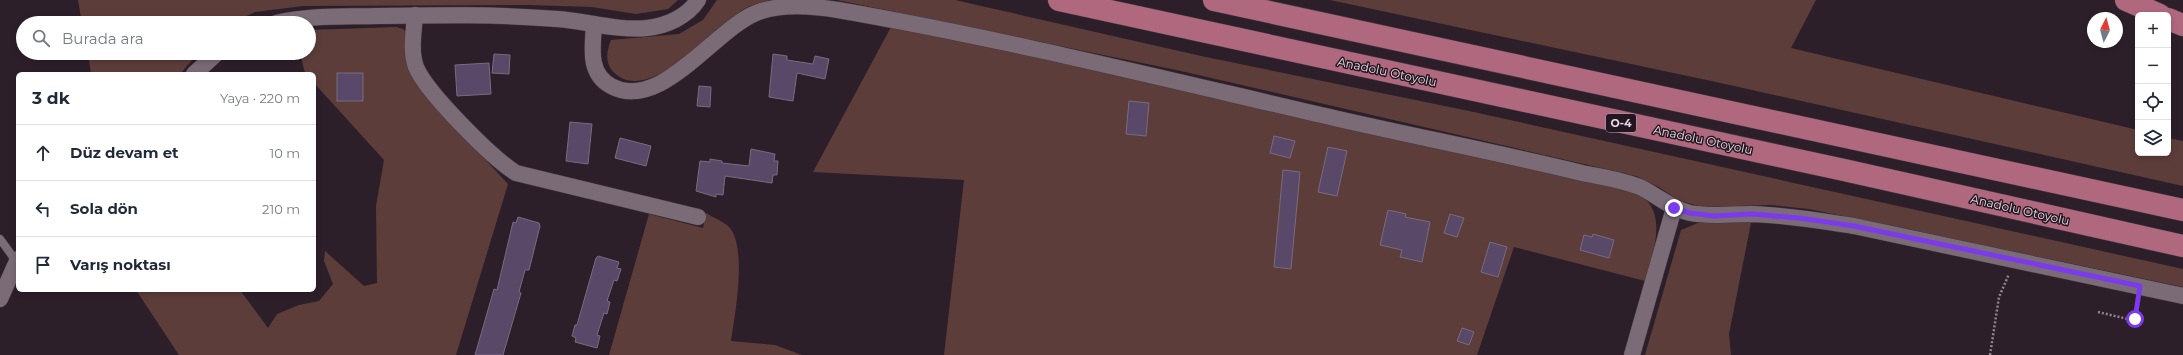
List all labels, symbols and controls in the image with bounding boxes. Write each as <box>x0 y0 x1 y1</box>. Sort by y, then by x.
north arrow <box>2087 12 2123 48</box>
map controls <box>2135 12 2171 156</box>
button: + <box>2135 12 2171 48</box>
search box <box>16 16 316 60</box>
icon: search <box>30 27 52 49</box>
text: Burada ara <box>62 29 144 48</box>
button: − <box>2135 48 2171 84</box>
street label: Anadolu Otoyolu <box>1336 54 1438 89</box>
button: locate <box>2135 84 2171 120</box>
text: 3 dk <box>32 88 70 108</box>
text: Yaya · 220 m <box>220 90 300 106</box>
road number: O-4 <box>1606 114 1636 132</box>
button: layers <box>2135 120 2171 156</box>
street label: Anadolu Otoyolu <box>1652 122 1754 157</box>
icon: ahead <box>32 142 54 164</box>
text: Düz devam et <box>70 143 179 162</box>
text: 10 m <box>270 145 300 161</box>
street label: Anadolu Otoyolu <box>1969 191 2071 228</box>
icon: left <box>32 198 54 220</box>
text: Sola dön <box>70 199 138 218</box>
route end <box>1665 199 1683 217</box>
text: 210 m <box>262 201 300 217</box>
icon: arrive <box>32 254 54 276</box>
text: Varış noktası <box>70 255 171 274</box>
route start <box>2126 310 2144 328</box>

